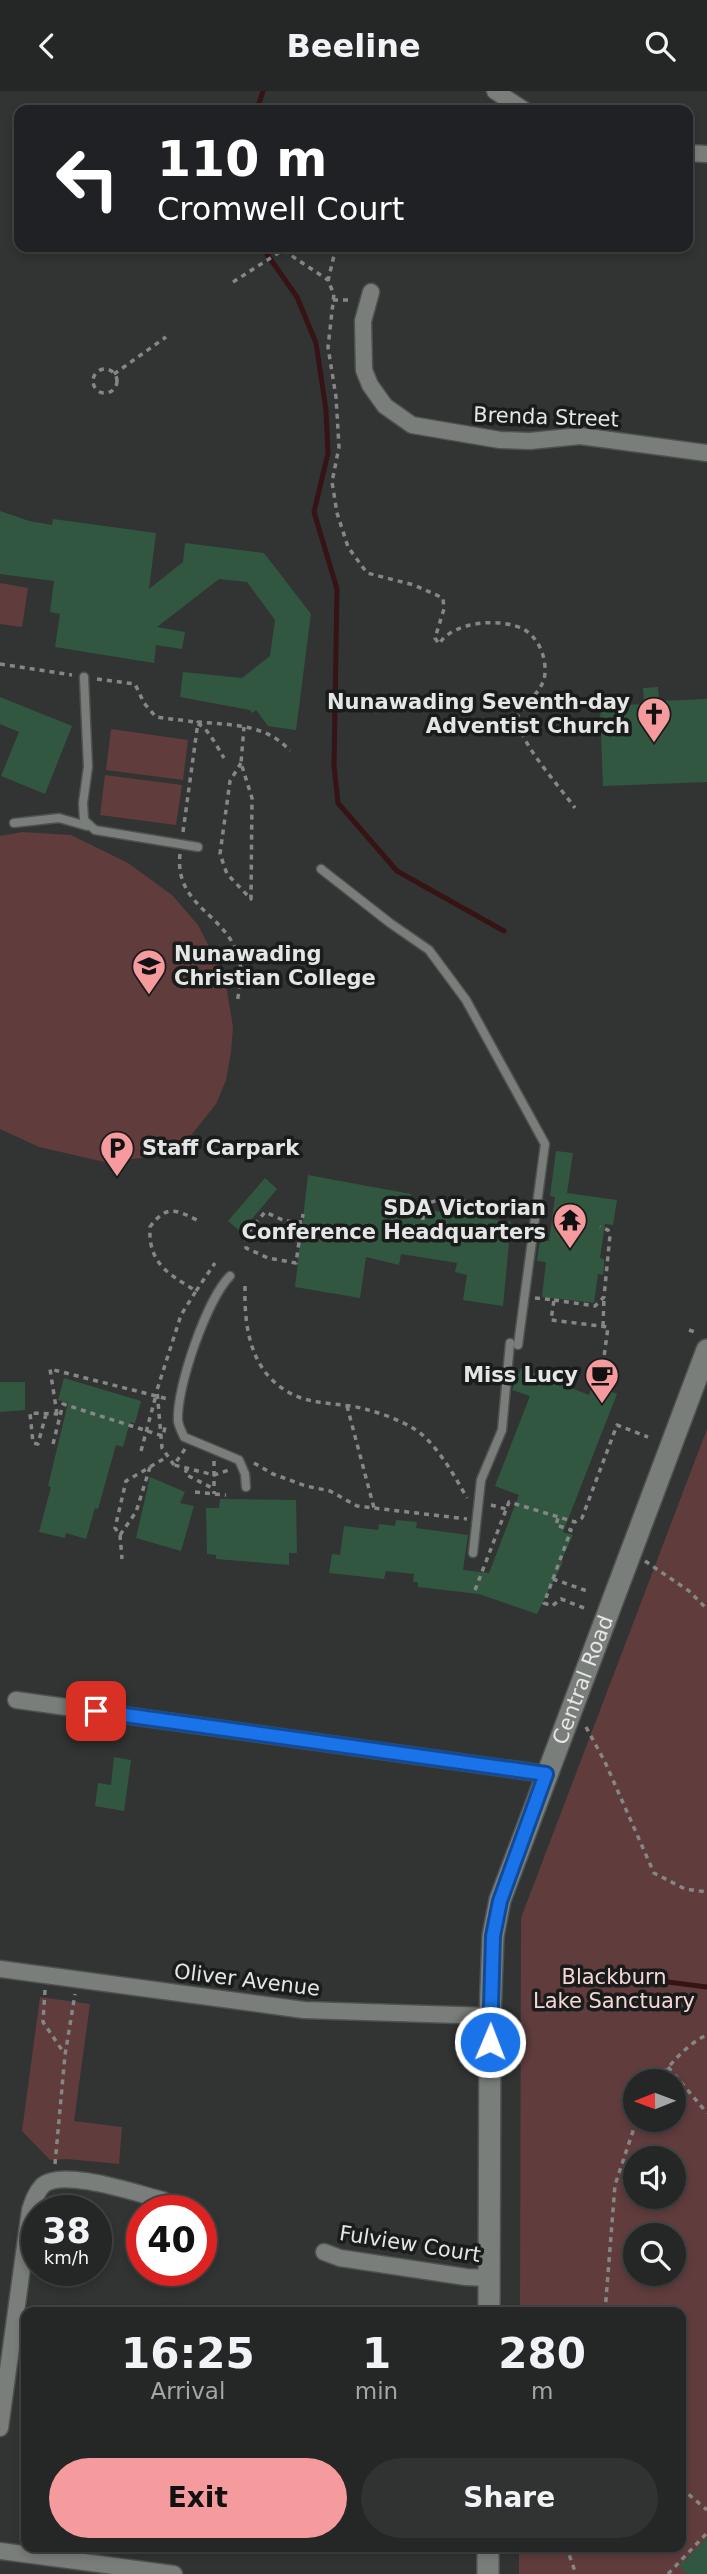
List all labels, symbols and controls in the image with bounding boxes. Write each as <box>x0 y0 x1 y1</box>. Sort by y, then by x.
icon: back <box>28 27 66 65</box>
text: Beeline <box>286 27 421 65</box>
icon: search <box>641 27 679 65</box>
text: 110 m <box>157 131 327 188</box>
icon: left <box>42 133 133 224</box>
text: Cromwell Court <box>157 190 404 228</box>
street label: Brenda Street <box>473 402 619 432</box>
place label: Nunawading Seventh-day Adventist Church <box>327 690 630 738</box>
church icon: Nunawading Seventh-day Adventist Church <box>635 695 673 744</box>
place label: Nunawading Christian College <box>174 942 376 990</box>
school or university icon: Nunawading Christian College <box>130 947 168 996</box>
parking icon: Staff Carpark <box>98 1129 136 1178</box>
place label: Staff Carpark <box>142 1136 300 1160</box>
place label: SDA Victorian Conference Headquarters <box>242 1196 546 1244</box>
temple icon: SDA Victorian Conference Headquarters <box>551 1201 589 1250</box>
cafe icon: Miss Lucy <box>583 1356 621 1405</box>
place label: Miss Lucy <box>463 1363 578 1387</box>
street label: Central Road <box>548 1612 618 1748</box>
pin <box>66 1681 126 1741</box>
icon: arrive <box>77 1692 115 1730</box>
street label: Oliver Avenue <box>173 1959 321 2001</box>
park label: Blackburn Lake Sanctuary <box>533 1965 695 2013</box>
position arrow <box>453 2005 527 2079</box>
north arrow <box>623 2069 686 2131</box>
map controls <box>623 2069 686 2286</box>
button: sound <box>623 2146 686 2209</box>
speed limit sign: 40 <box>126 2195 217 2286</box>
text: 38 <box>42 2211 91 2251</box>
street label: Fulview Court <box>338 2221 482 2267</box>
button: search <box>623 2223 686 2286</box>
text: km/h <box>44 2247 89 2268</box>
text: 16:25 <box>121 2329 255 2378</box>
text: 1 <box>362 2329 391 2378</box>
text: 280 <box>498 2329 586 2378</box>
text: Arrival <box>151 2378 225 2404</box>
text: min <box>355 2378 398 2404</box>
text: m <box>531 2378 553 2404</box>
button: Exit <box>49 2458 347 2538</box>
button: Share <box>361 2458 658 2538</box>

